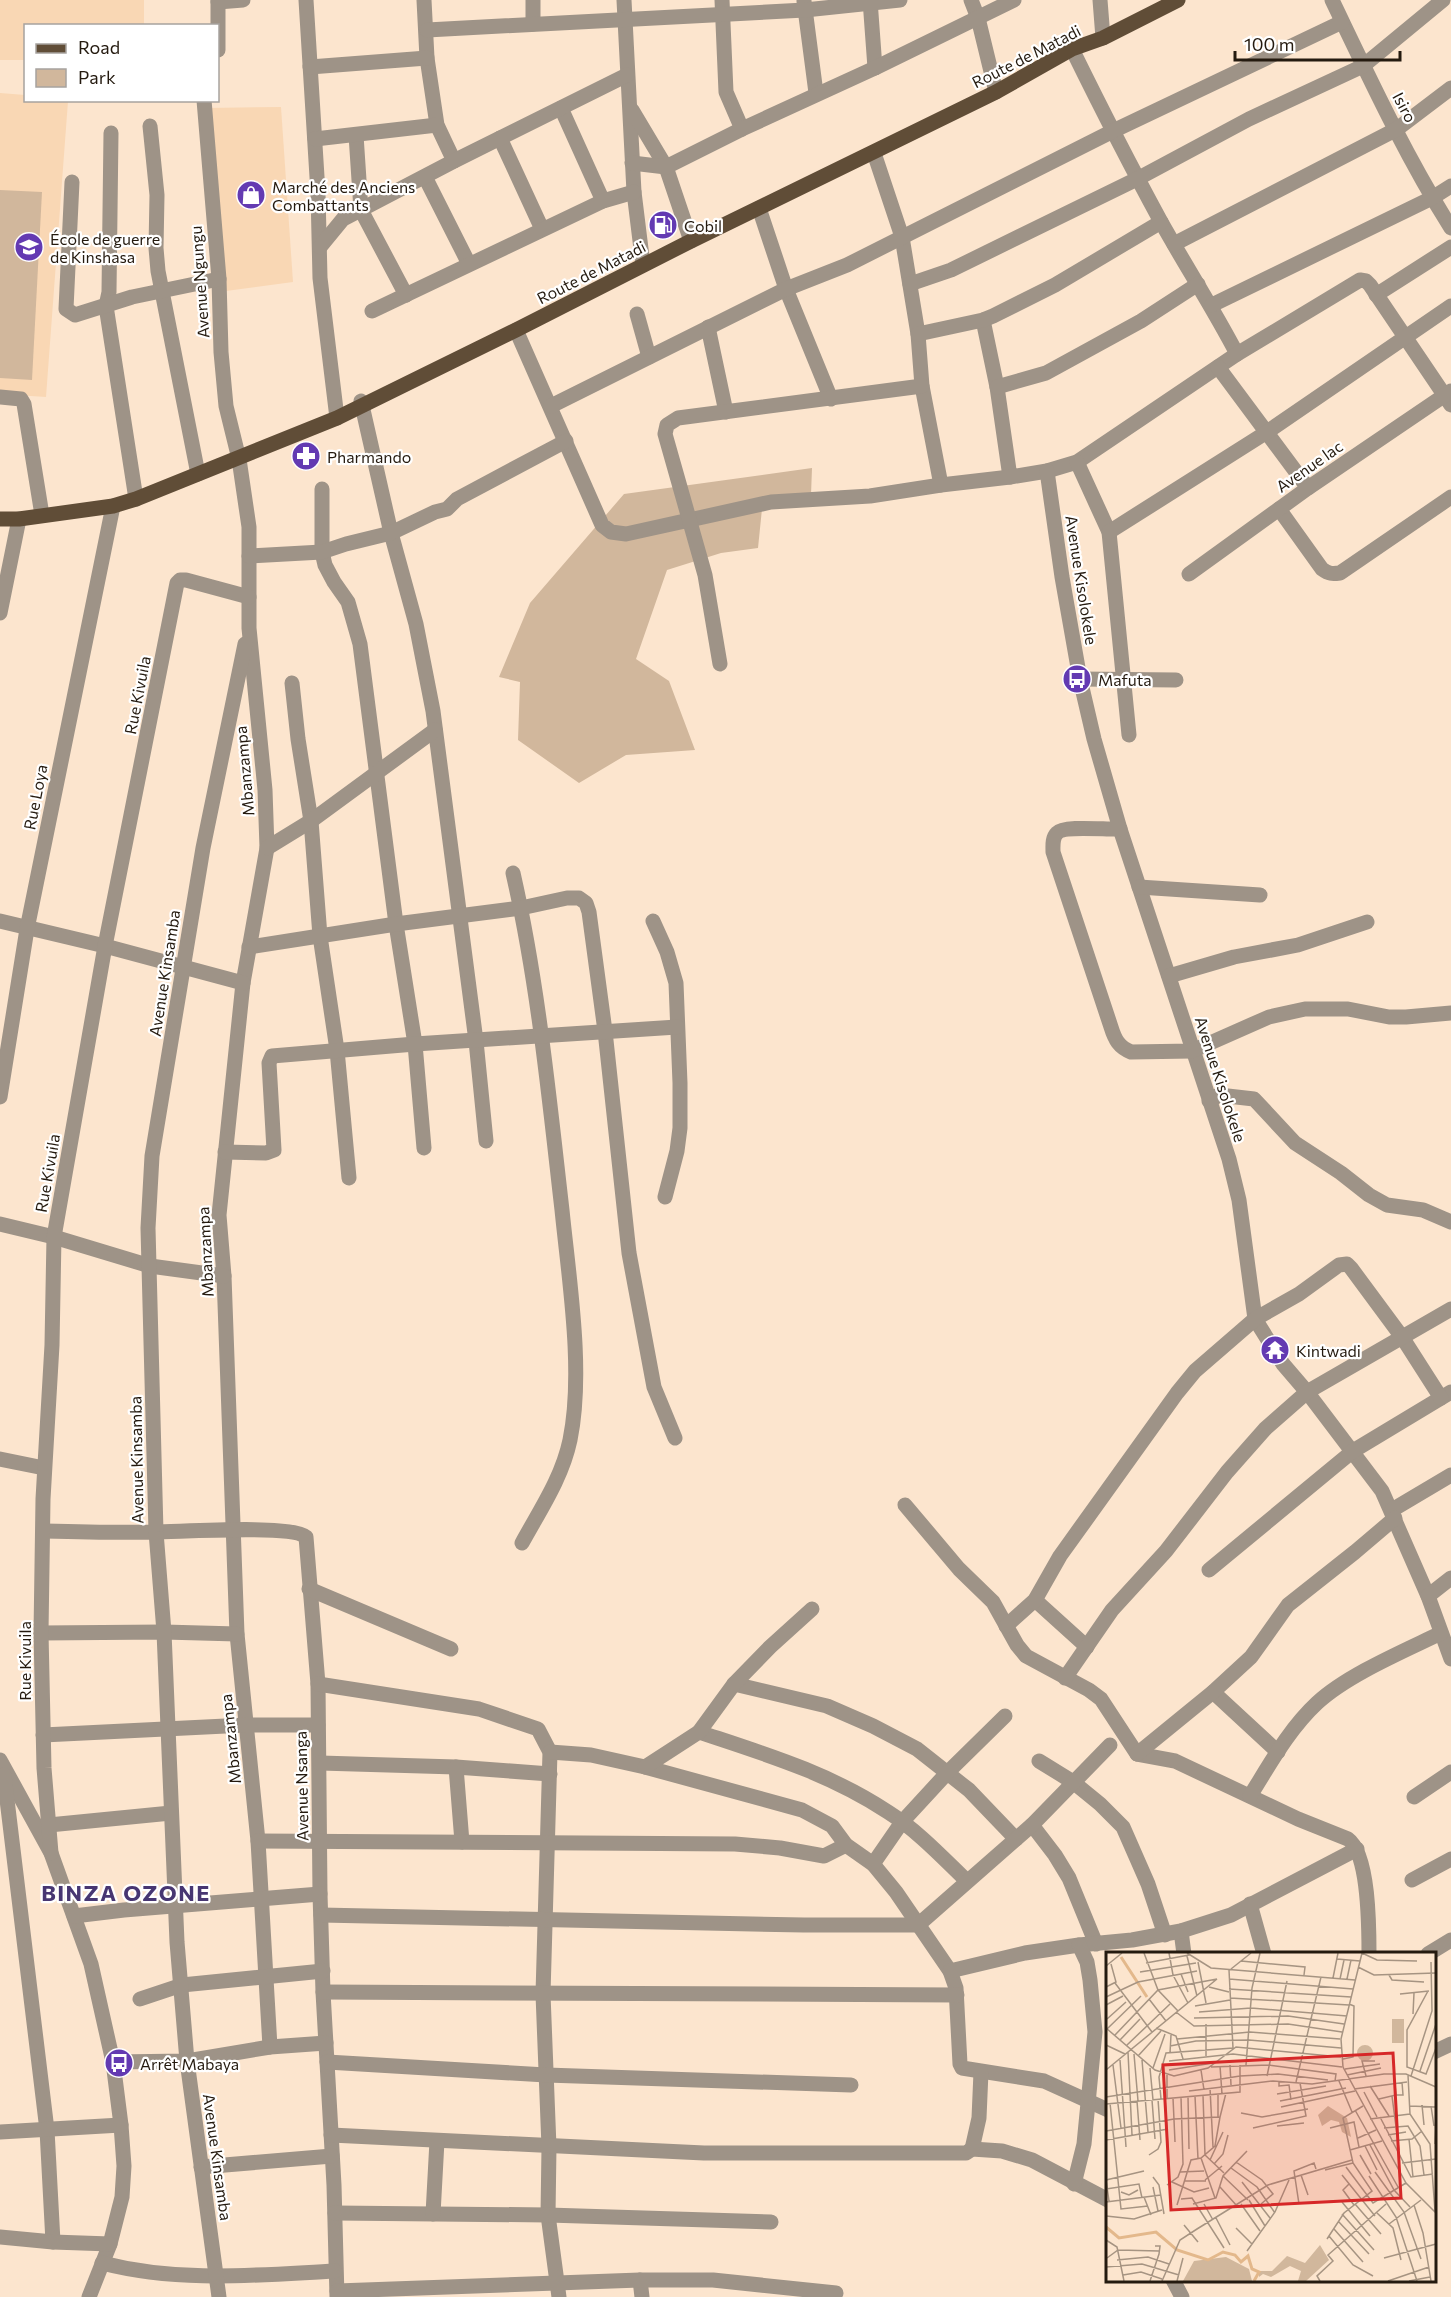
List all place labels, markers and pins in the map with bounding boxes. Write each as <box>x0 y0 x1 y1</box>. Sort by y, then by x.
place label: Marché des Anciens Combattants <box>272 177 415 214</box>
shop icon: Marché des Anciens Combattants <box>235 179 267 211</box>
fuel station icon: Cobil <box>647 209 679 241</box>
place label: Cobil <box>684 216 722 235</box>
place label: École de guerre de Kinshasa <box>50 229 160 266</box>
school or university icon: École de guerre de Kinshasa <box>13 231 45 263</box>
pharmacy icon: Pharmando <box>290 440 322 472</box>
place label: Pharmando <box>327 447 411 466</box>
bus stop icon: Mafuta <box>1061 663 1093 695</box>
place label: Mafuta <box>1098 670 1152 689</box>
temple icon: Kintwadi <box>1259 1334 1291 1366</box>
place label: Kintwadi <box>1296 1341 1361 1360</box>
bus stop icon: Arrêt Mabaya <box>103 2047 135 2079</box>
place label: Arrêt Mabaya <box>140 2054 239 2073</box>

